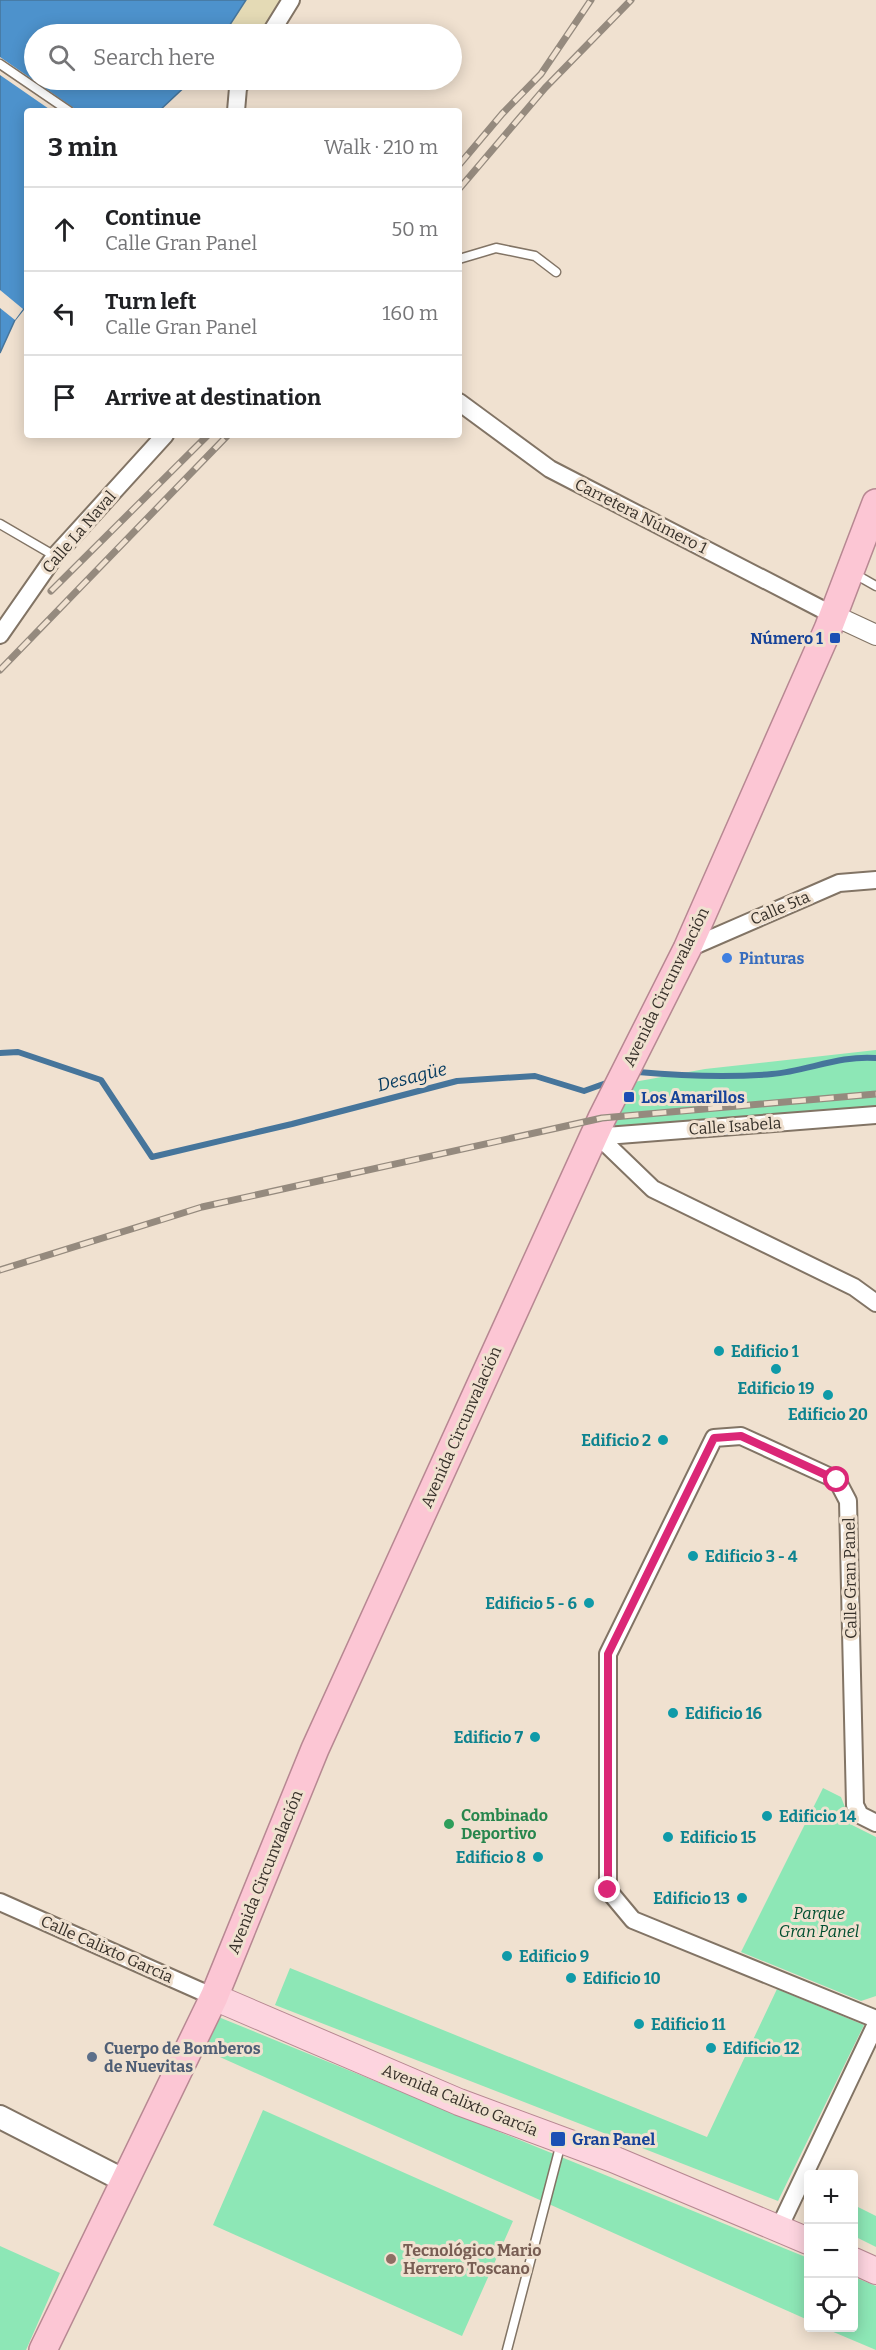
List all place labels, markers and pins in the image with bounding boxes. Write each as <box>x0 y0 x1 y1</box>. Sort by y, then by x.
place label: Número 1 <box>750 629 823 648</box>
marker: Número 1 <box>828 631 842 645</box>
place label: Pinturas <box>739 949 805 968</box>
marker: Pinturas <box>720 951 734 965</box>
place label: Los Amarillos <box>641 1088 745 1107</box>
marker: Los Amarillos <box>622 1090 636 1104</box>
place label: Edificio 1 <box>731 1342 799 1361</box>
marker: Edificio 1 <box>712 1344 726 1358</box>
marker: Edificio 19 <box>769 1362 783 1376</box>
place label: Edificio 19 <box>738 1379 815 1398</box>
marker: Edificio 20 <box>821 1388 835 1402</box>
place label: Edificio 20 <box>788 1405 868 1424</box>
place label: Edificio 2 <box>581 1431 651 1450</box>
marker: Edificio 2 <box>656 1433 670 1447</box>
place label: Edificio 3 - 4 <box>705 1547 798 1566</box>
marker: Edificio 3 - 4 <box>686 1549 700 1563</box>
place label: Edificio 5 - 6 <box>485 1594 578 1613</box>
marker: Edificio 5 - 6 <box>582 1596 596 1610</box>
place label: Edificio 16 <box>685 1704 763 1723</box>
marker: Edificio 16 <box>666 1706 680 1720</box>
place label: Edificio 7 <box>454 1728 523 1747</box>
marker: Edificio 7 <box>528 1730 542 1744</box>
place label: Combinado Deportivo <box>461 1806 548 1843</box>
place label: Edificio 14 <box>779 1807 857 1826</box>
marker: Edificio 14 <box>760 1809 774 1823</box>
marker: Combinado Deportivo <box>442 1817 456 1831</box>
place label: Edificio 15 <box>680 1828 757 1847</box>
marker: Edificio 15 <box>661 1830 675 1844</box>
place label: Edificio 8 <box>456 1848 526 1867</box>
marker: Edificio 8 <box>531 1850 545 1864</box>
place label: Edificio 13 <box>653 1889 730 1908</box>
marker: Edificio 13 <box>735 1891 749 1905</box>
place label: Edificio 9 <box>519 1947 589 1966</box>
marker: Edificio 9 <box>500 1949 514 1963</box>
place label: Edificio 10 <box>583 1969 661 1988</box>
marker: Edificio 10 <box>564 1971 578 1985</box>
place label: Edificio 11 <box>651 2015 726 2034</box>
marker: Edificio 11 <box>632 2017 646 2031</box>
place label: Cuerpo de Bomberos de Nuevitas <box>104 2039 261 2076</box>
place label: Edificio 12 <box>723 2039 800 2058</box>
marker: Edificio 12 <box>704 2041 718 2055</box>
marker: Cuerpo de Bomberos de Nuevitas <box>85 2050 99 2064</box>
marker: Gran Panel <box>549 2130 567 2148</box>
place label: Gran Panel <box>572 2130 655 2149</box>
place label: Tecnológico Mario Herrero Toscano <box>403 2241 541 2278</box>
marker: Tecnológico Mario Herrero Toscano <box>384 2252 398 2266</box>

